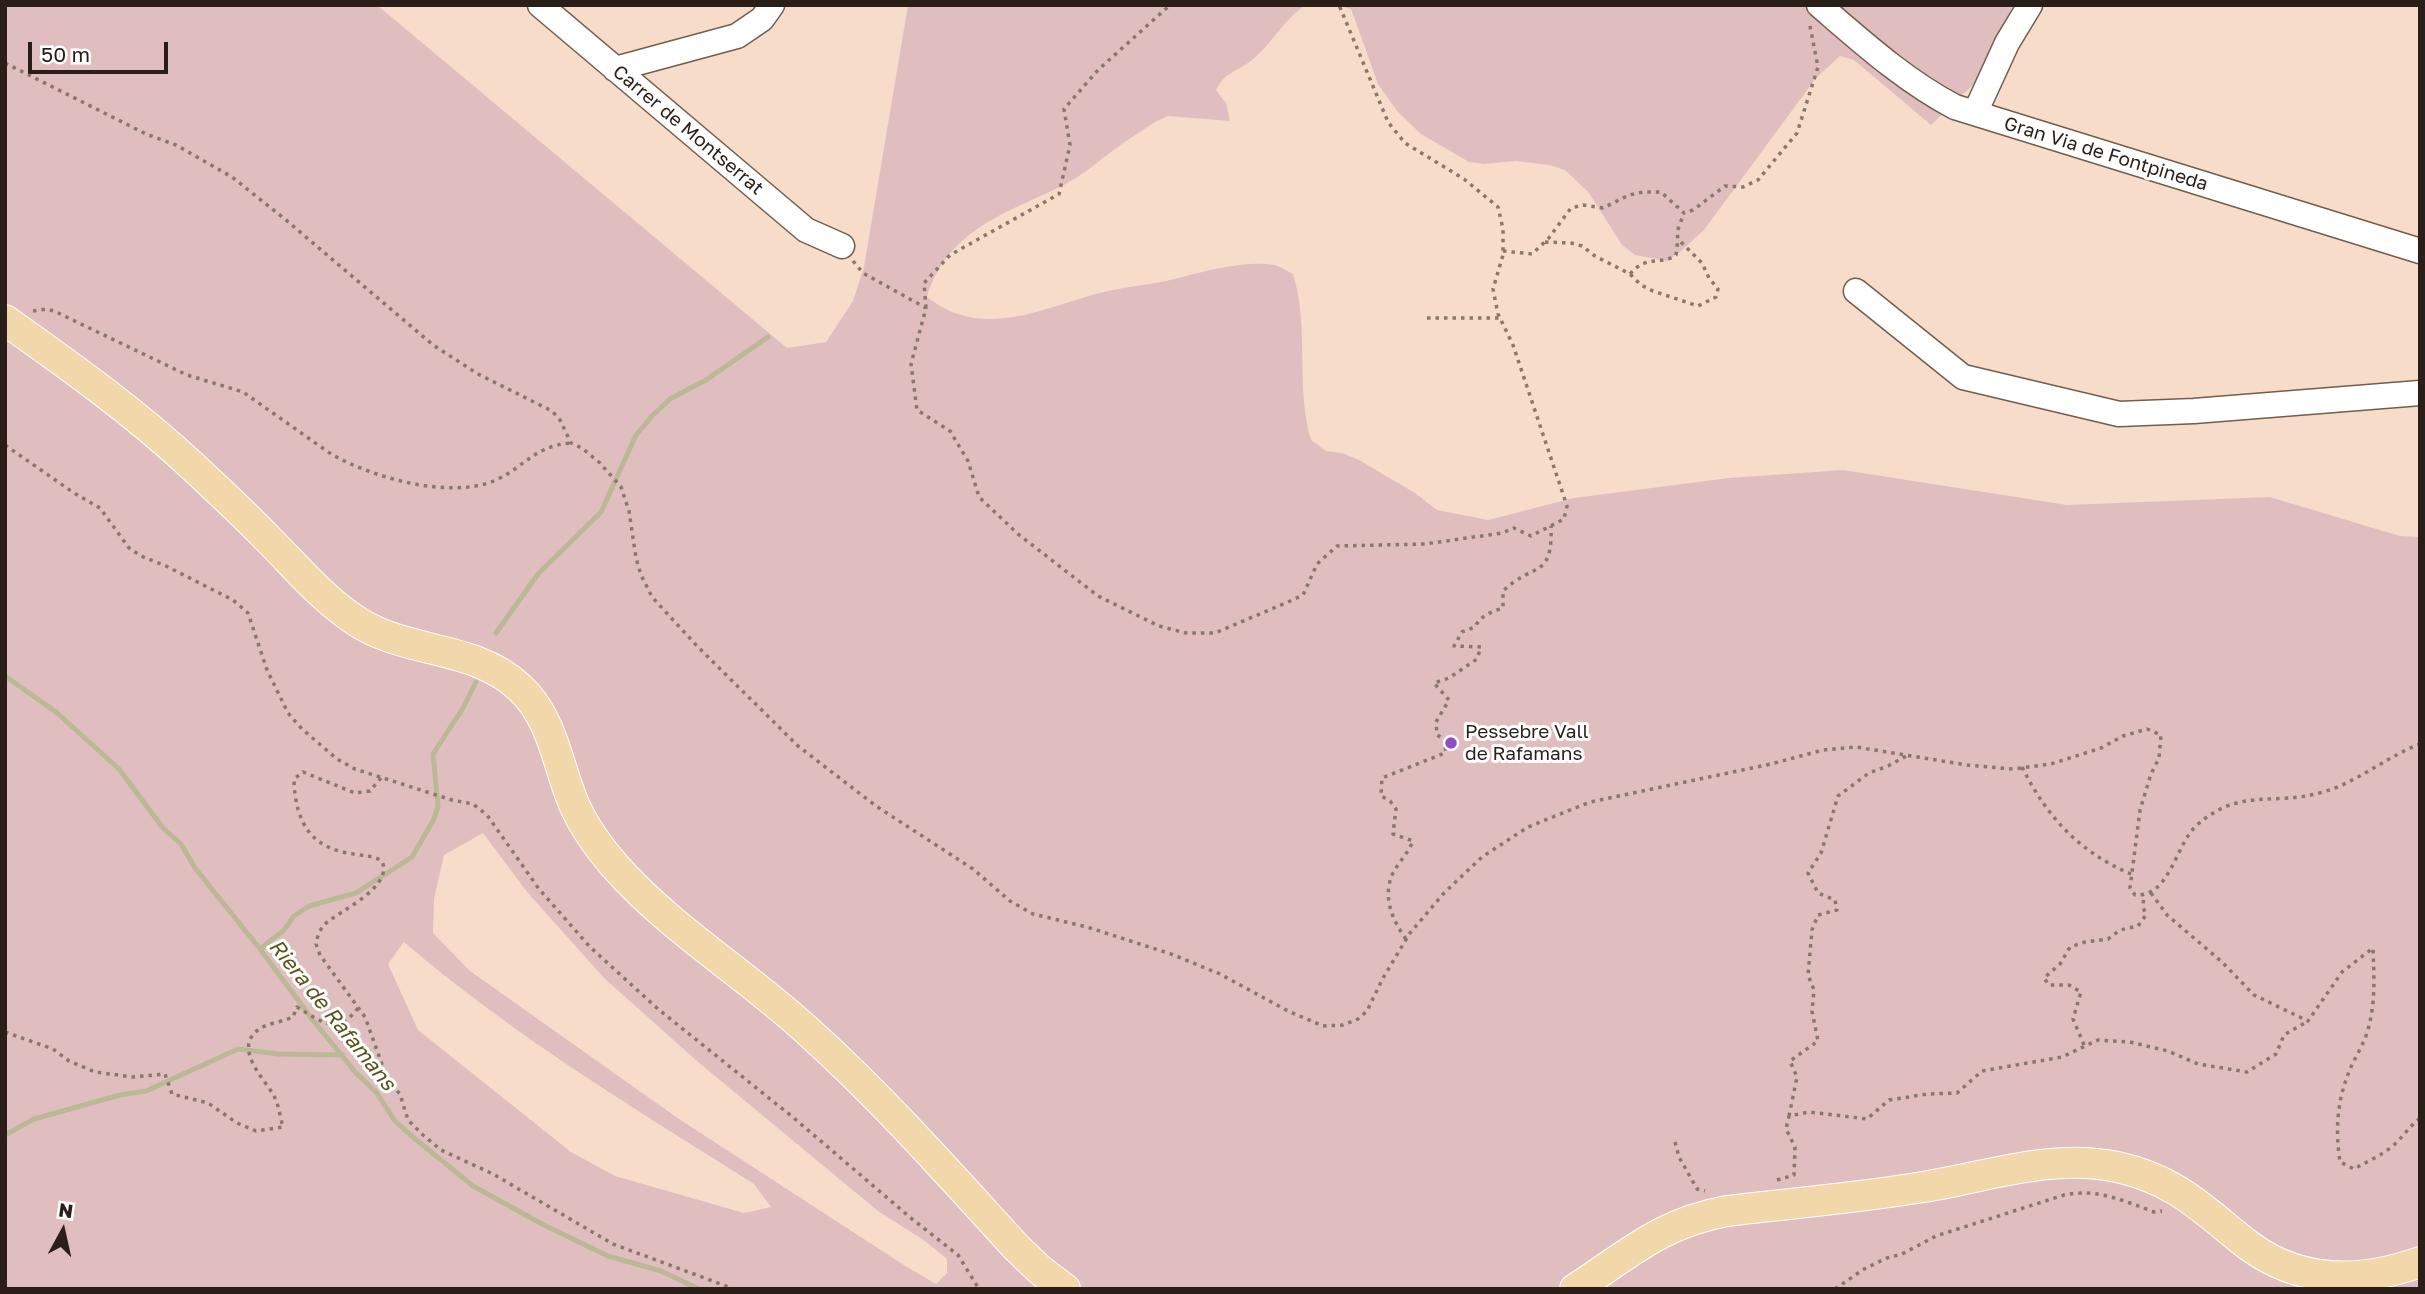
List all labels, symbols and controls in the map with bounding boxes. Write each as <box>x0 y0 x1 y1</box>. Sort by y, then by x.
scale bar <box>32 28 172 72</box>
text: 50 m <box>41 41 90 67</box>
street label: Carrer de Montserrat <box>608 60 768 200</box>
street label: Gran Via de Fontpineda <box>2001 112 2211 196</box>
place label: Pessebre Vall de Rafamans <box>1465 721 1589 765</box>
marker: Pessebre Vall de Rafamans <box>1443 735 1459 751</box>
water label: Riera de Rafamans <box>263 934 401 1096</box>
north arrow <box>28 1196 98 1266</box>
text: N <box>57 1197 75 1222</box>

